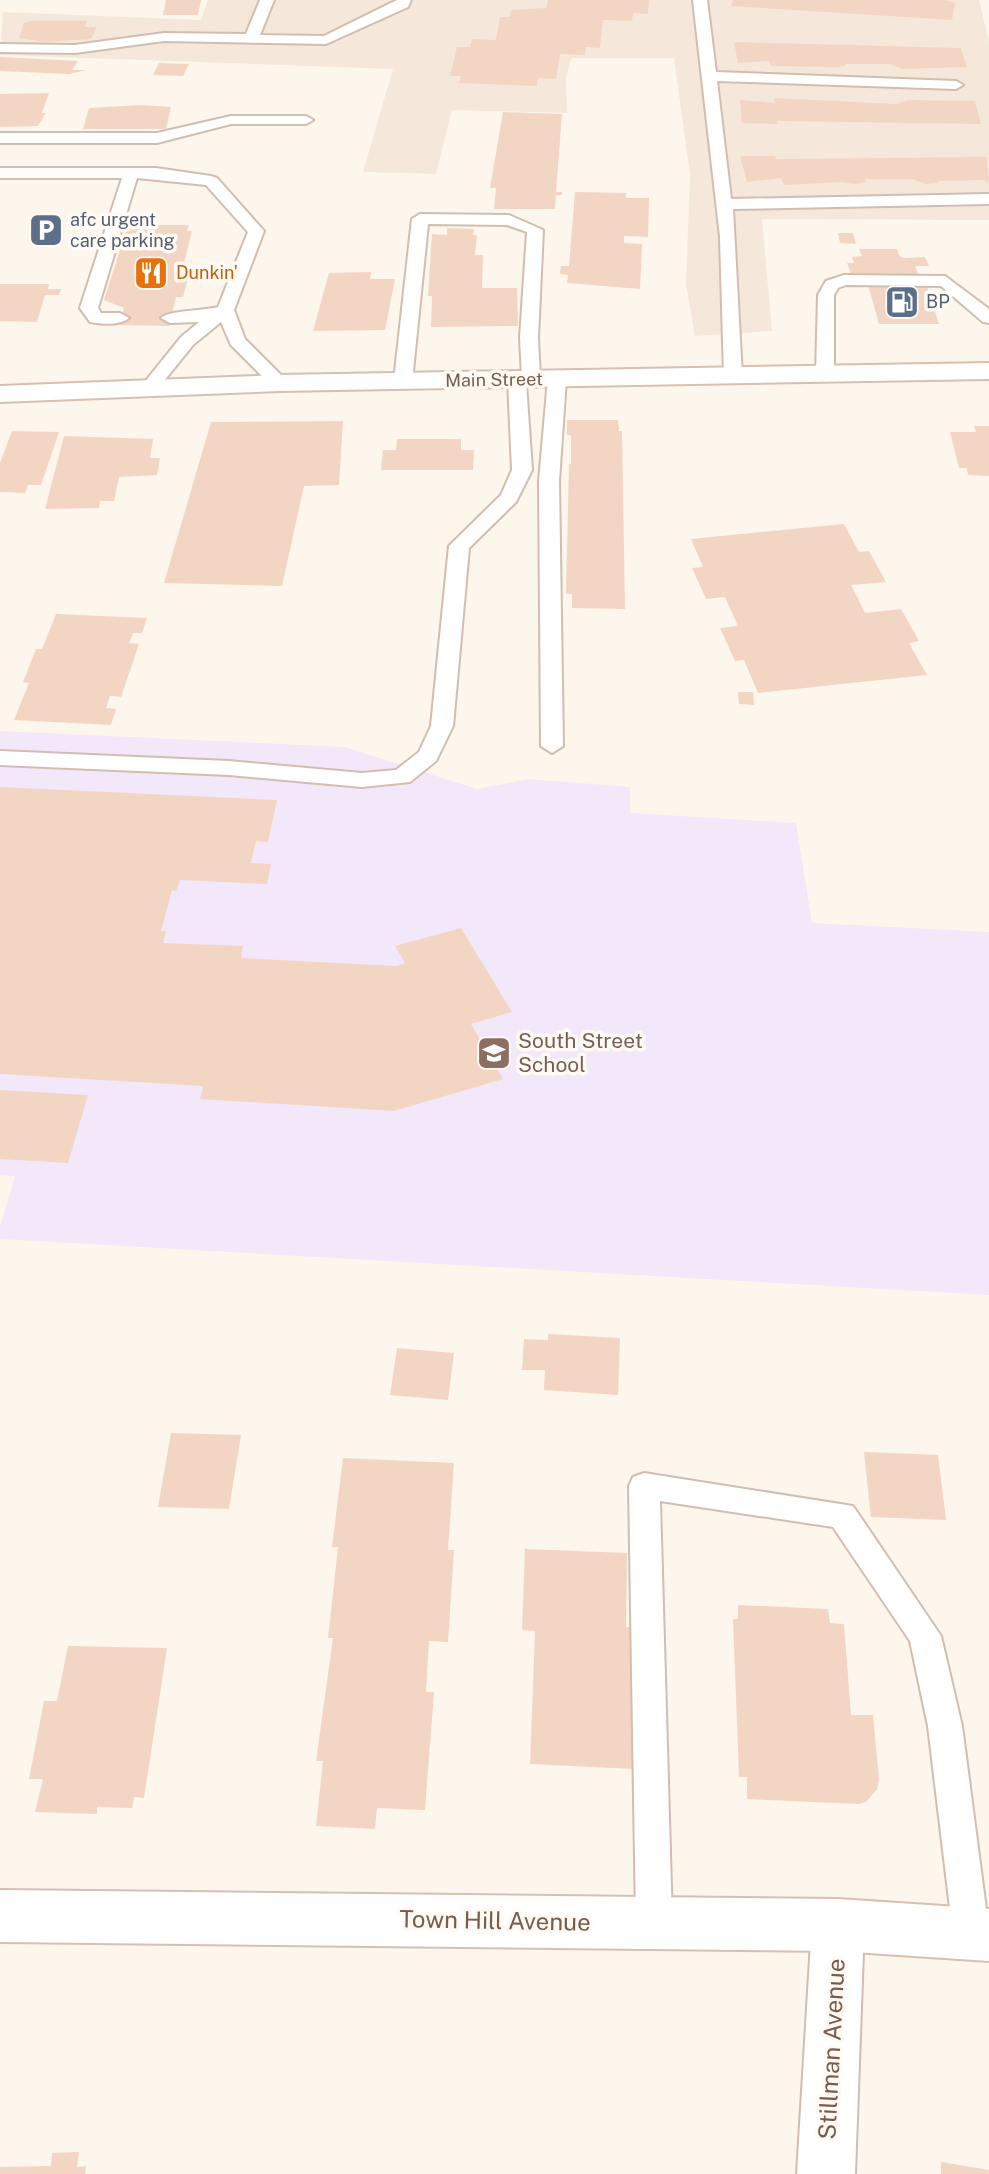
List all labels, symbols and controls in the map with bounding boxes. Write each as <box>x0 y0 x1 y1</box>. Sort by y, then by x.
place label: afc urgent care parking <box>70 209 175 251</box>
parking icon: afc urgent care parking <box>27 211 65 249</box>
restaurant icon: Dunkin' <box>132 254 170 292</box>
place label: Dunkin' <box>176 262 238 283</box>
fuel station icon: BP <box>883 283 921 321</box>
place label: BP <box>926 291 950 312</box>
street label: Main Street <box>445 368 543 391</box>
place label: South Street School <box>518 1028 643 1077</box>
school or university icon: South Street School <box>475 1034 513 1072</box>
street label: Town Hill Avenue <box>399 1904 591 1936</box>
street label: Stillman Avenue <box>812 1958 850 2140</box>

